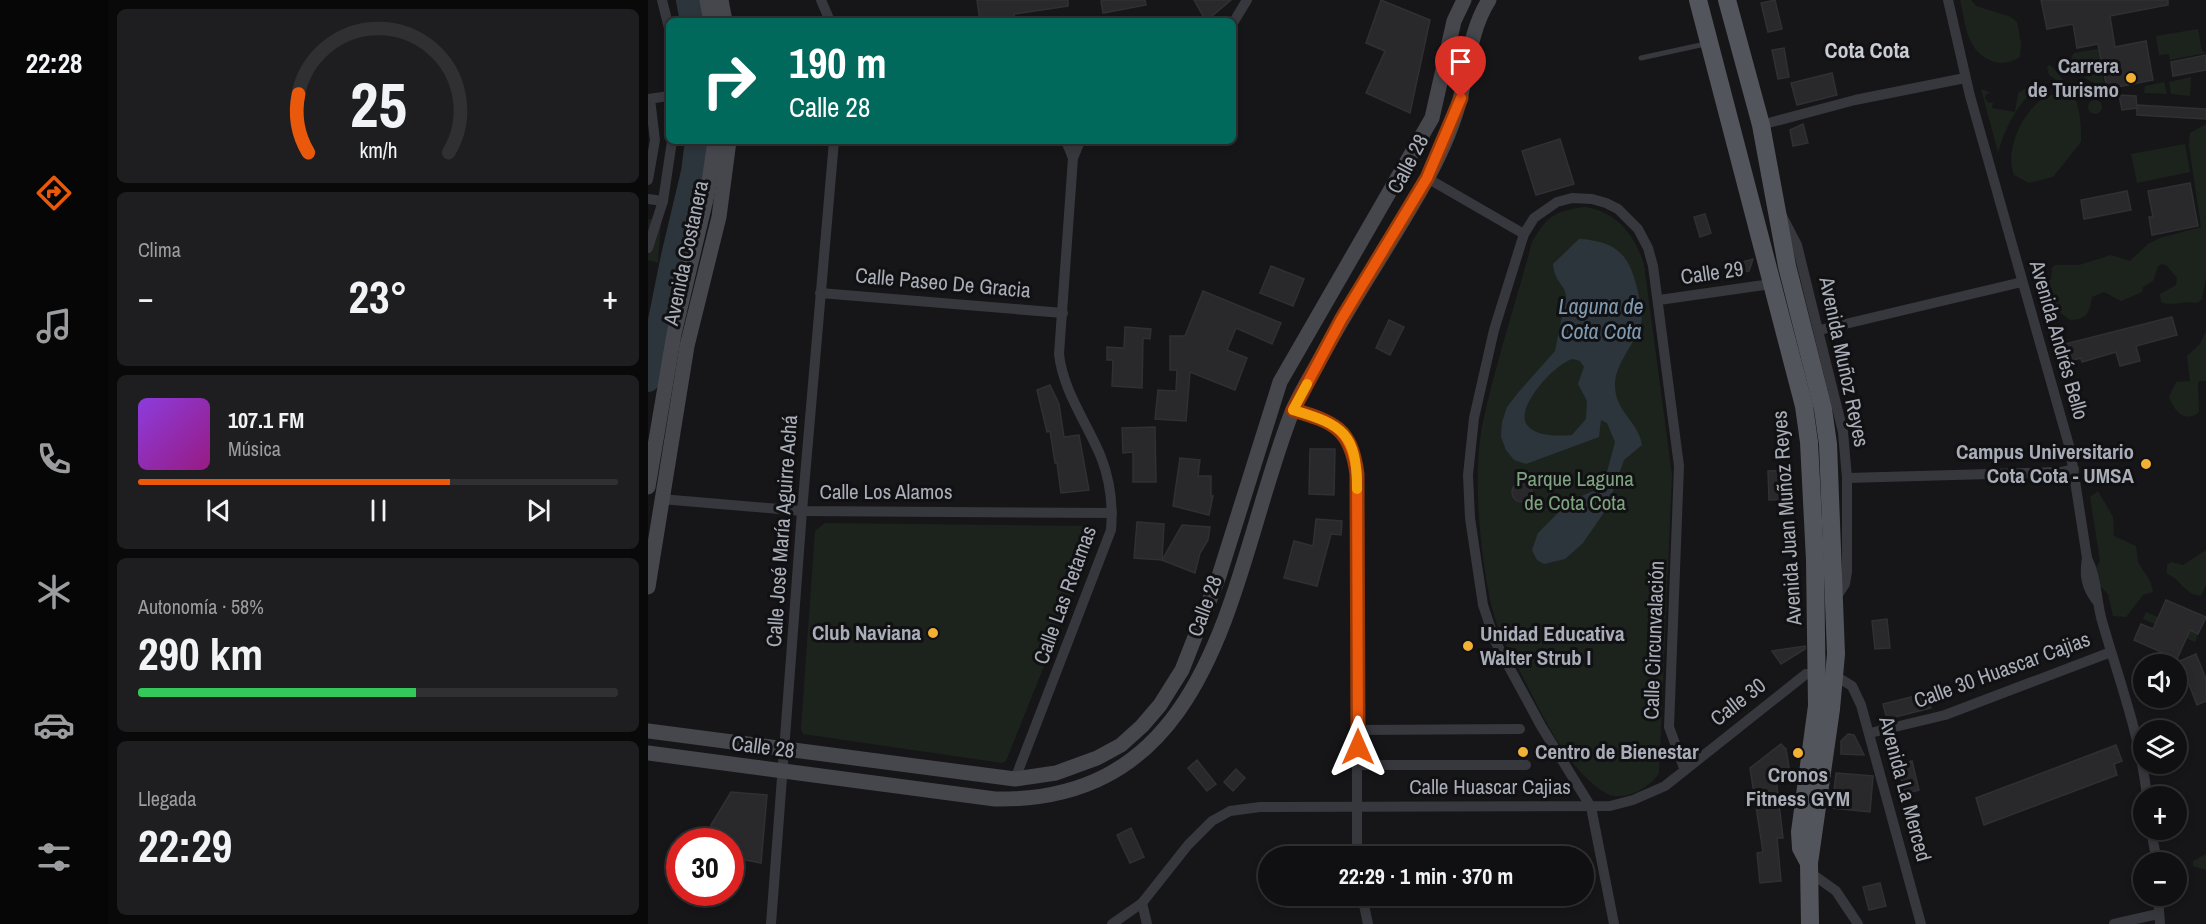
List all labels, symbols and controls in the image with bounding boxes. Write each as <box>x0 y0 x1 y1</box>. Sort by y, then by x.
text: 190 m <box>789 35 887 91</box>
district label: Cota Cota <box>1824 35 1910 65</box>
pin <box>1435 36 1486 98</box>
icon: right <box>690 42 768 120</box>
text: 22:28 <box>26 45 82 81</box>
icon: arrive <box>1444 45 1477 78</box>
place label: Carrera de Turismo <box>2027 51 2119 104</box>
text: 25 <box>350 62 406 146</box>
marker: Carrera de Turismo <box>2124 71 2138 85</box>
text: Calle 28 <box>789 89 870 125</box>
street label: Calle 28 <box>1380 129 1435 198</box>
text: km/h <box>359 136 397 165</box>
icon: directions <box>33 172 75 214</box>
street label: Avenida Costanera <box>656 178 715 329</box>
text: Clima <box>138 236 181 263</box>
street label: Calle 29 <box>1679 254 1745 291</box>
street label: Avenida Andrés Bello <box>2023 256 2096 423</box>
street label: Calle Paseo De Gracia <box>854 260 1032 305</box>
text: 23° <box>348 266 408 327</box>
street label: Avenida Muñoz Reyes <box>1812 273 1877 450</box>
text: − <box>138 275 154 319</box>
text: + <box>602 275 618 319</box>
water label: Laguna de Cota Cota <box>1558 291 1644 346</box>
icon: music <box>33 305 75 347</box>
text: 107.1 FM <box>228 405 304 435</box>
street label: Avenida Juan Muñoz Reyes <box>1765 410 1809 627</box>
street label: Calle José María Aguirre Achá <box>759 414 804 648</box>
text: Música <box>228 435 281 462</box>
place label: Campus Universitario Cota Cota - UMSA <box>1956 437 2135 490</box>
icon: phone <box>33 438 75 480</box>
marker: Campus Universitario Cota Cota - UMSA <box>2139 457 2153 471</box>
park label: Parque Laguna de Cota Cota <box>1516 464 1634 517</box>
street label: Calle Los Alamos <box>819 477 953 506</box>
icon: previous <box>202 494 235 527</box>
icon: pause <box>362 494 395 527</box>
icon: next <box>522 494 555 527</box>
street label: Calle Las Retamas <box>1026 522 1103 668</box>
street label: Calle Circunvalación <box>1636 560 1671 720</box>
icon: climate <box>33 571 75 613</box>
street label: Calle 28 <box>1180 571 1229 640</box>
text: Autonomía · 58% <box>138 593 264 620</box>
place label: Club Naviana <box>812 618 921 647</box>
place label: Unidad Educativa Walter Strub I <box>1480 619 1625 672</box>
text: 290 km <box>138 623 263 684</box>
street label: Calle 30 Huascar Cajias <box>1910 624 2094 715</box>
marker: Club Naviana <box>926 626 940 640</box>
marker: Unidad Educativa Walter Strub I <box>1461 639 1475 653</box>
map controls <box>2133 654 2187 906</box>
button: sound <box>2133 654 2187 708</box>
street label: Calle 30 <box>1704 671 1772 732</box>
icon: car <box>33 704 75 746</box>
street label: Avenida La Merced <box>1872 712 1939 865</box>
position arrow <box>1326 715 1390 779</box>
button: layers <box>2133 720 2187 774</box>
street label: Calle 28 <box>730 728 796 765</box>
place label: Centro de Bienestar <box>1535 737 1699 766</box>
marker: Centro de Bienestar <box>1516 745 1530 759</box>
marker: Cronos Fitness GYM <box>1791 746 1805 760</box>
place label: Cronos Fitness GYM <box>1746 760 1850 813</box>
street label: Calle Huascar Cajias <box>1409 772 1571 801</box>
text: Llegada <box>138 785 196 812</box>
button: + <box>2133 786 2187 840</box>
text: 22:29 <box>138 815 232 876</box>
speed limit sign: 30 <box>666 828 744 906</box>
icon: filters <box>33 836 75 878</box>
button: − <box>2133 852 2187 906</box>
text: 22:29 · 1 min · 370 m <box>1339 861 1513 891</box>

